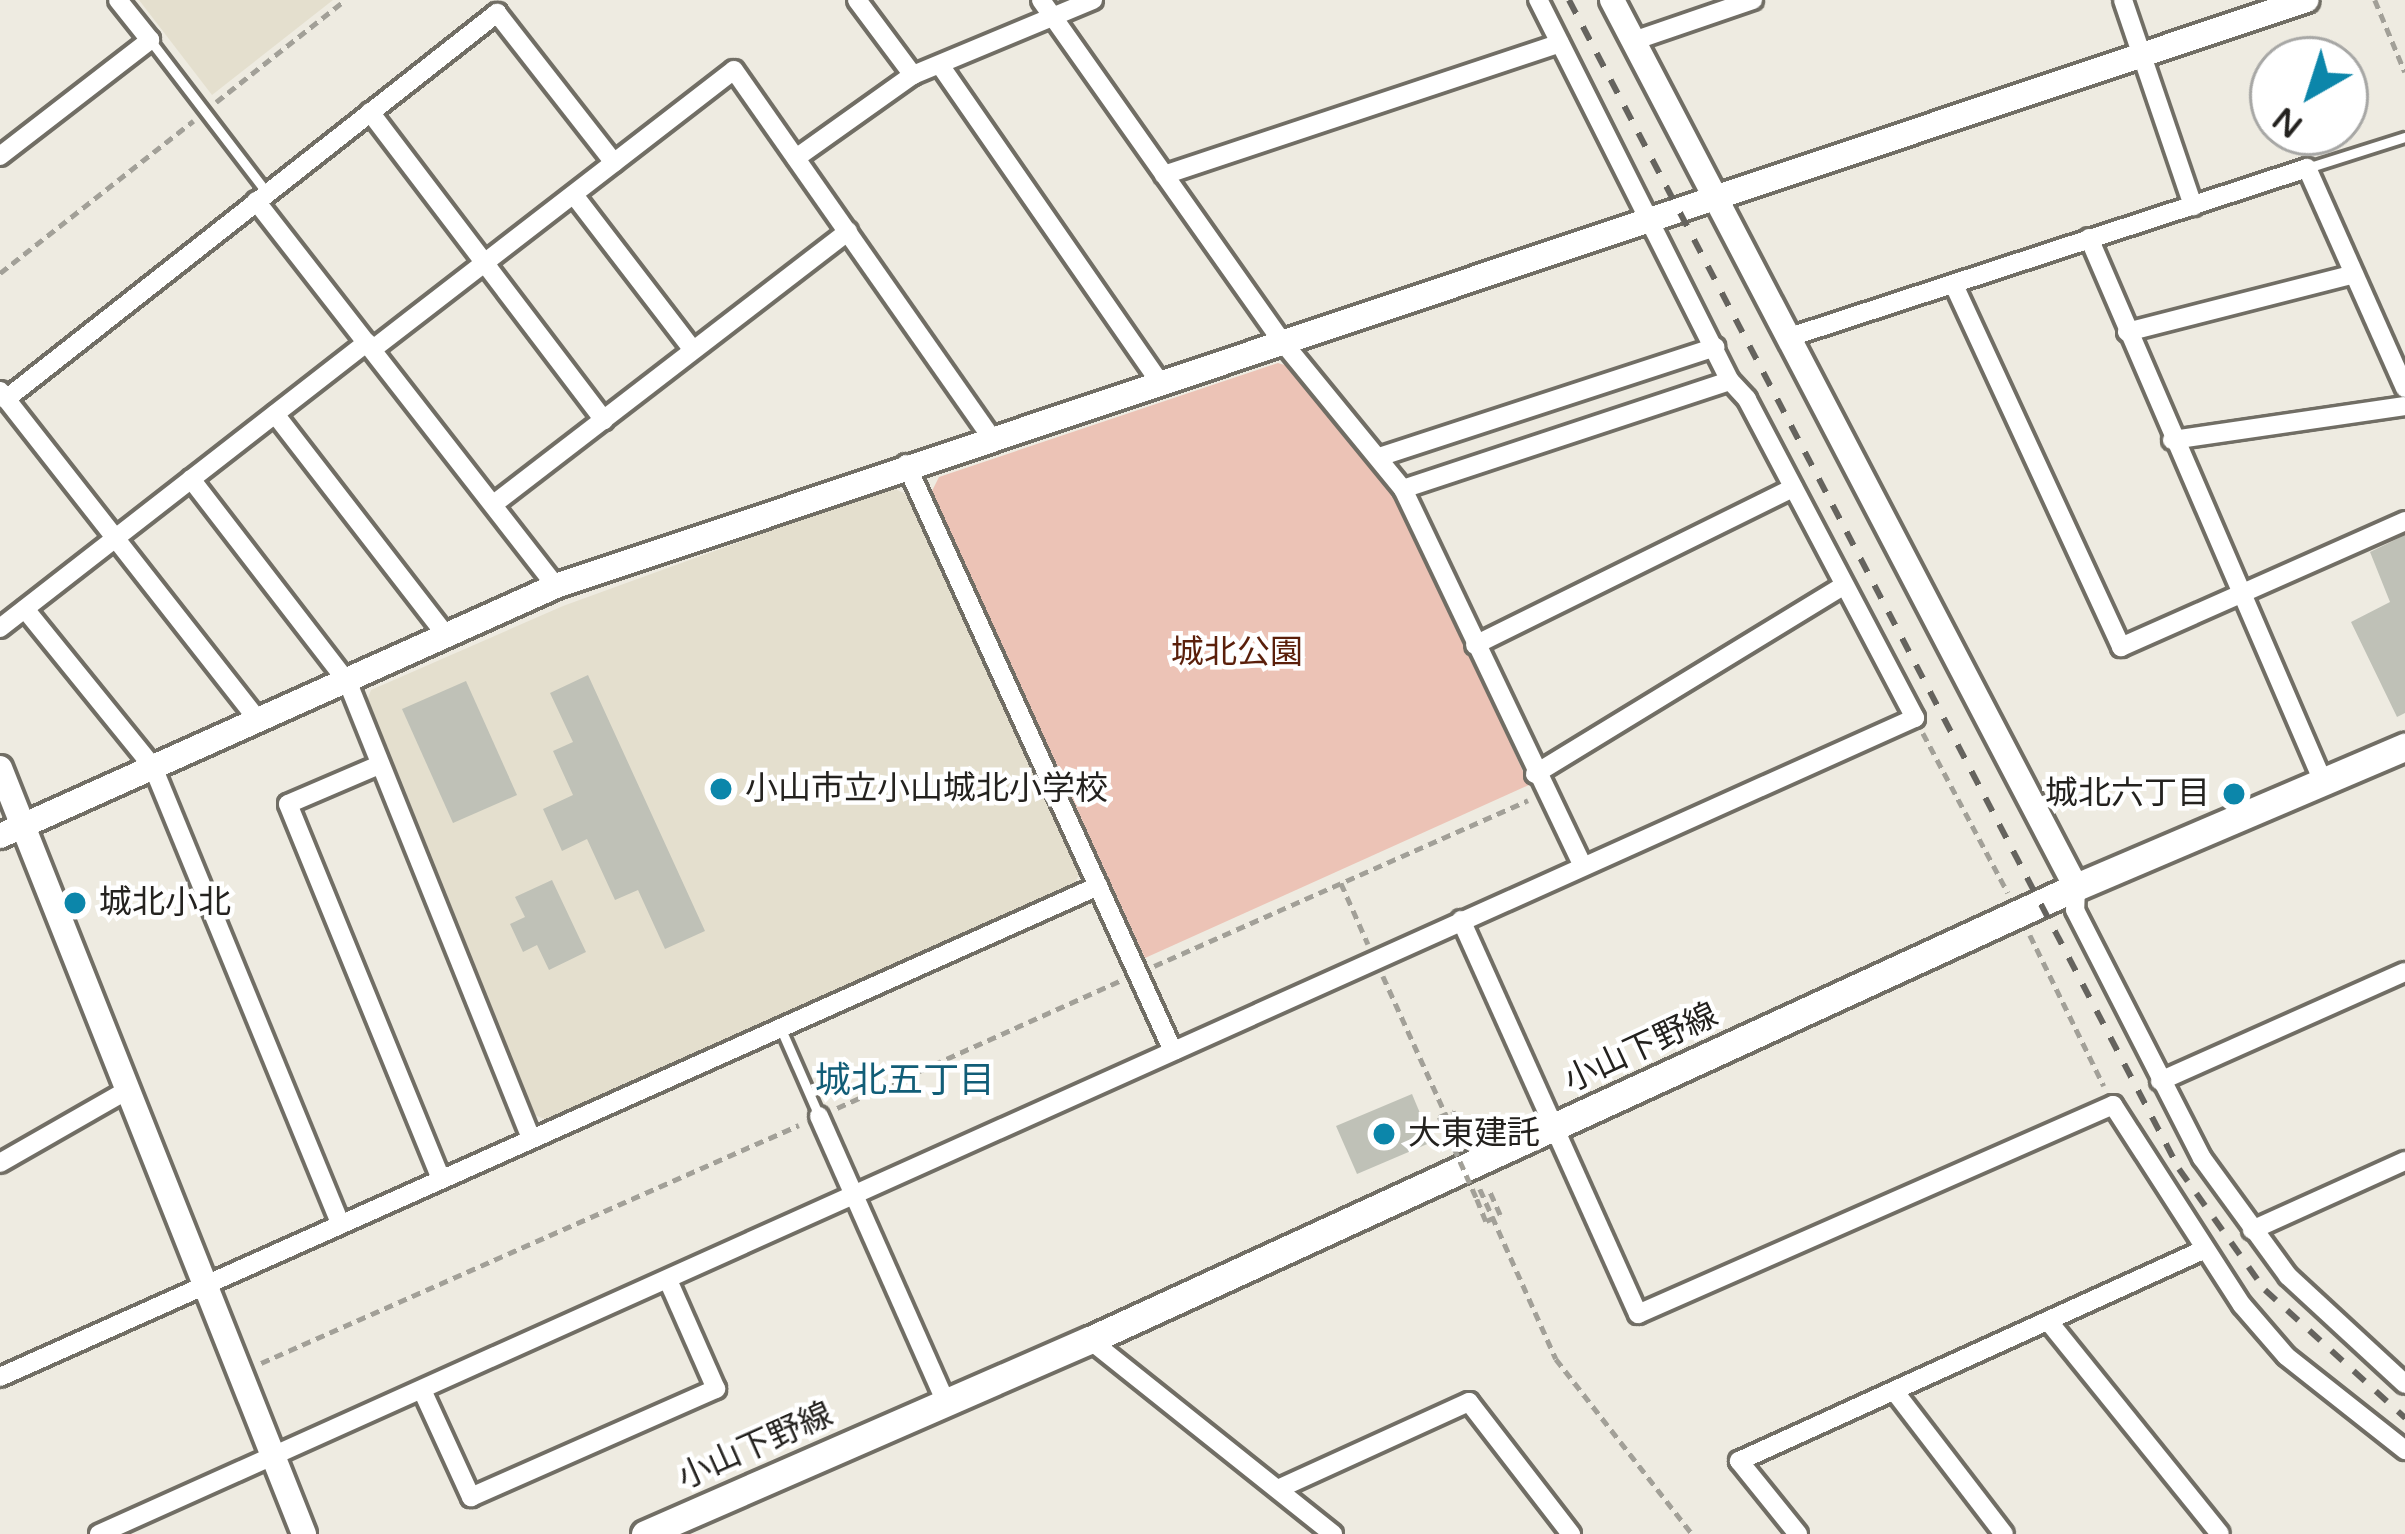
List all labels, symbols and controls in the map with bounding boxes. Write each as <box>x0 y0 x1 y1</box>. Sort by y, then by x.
north arrow <box>2249 36 2369 156</box>
text: N <box>2265 99 2310 146</box>
park label: 城北公園 <box>1171 633 1303 673</box>
place label: 小山市立小山城北小学校 <box>745 769 1108 809</box>
place label: 城北六丁目 <box>2045 774 2210 814</box>
marker: 小山市立小山城北小学校 <box>708 776 734 802</box>
marker: 城北六丁目 <box>2221 781 2247 807</box>
place label: 城北小北 <box>99 883 231 923</box>
marker: 城北小北 <box>62 890 88 916</box>
street label: 小山下野線 <box>1558 995 1724 1101</box>
district label: 城北五丁目 <box>815 1059 995 1103</box>
place label: 大東建託 <box>1408 1114 1540 1154</box>
marker: 大東建託 <box>1371 1121 1397 1147</box>
street label: 小山下野線 <box>672 1394 838 1498</box>

